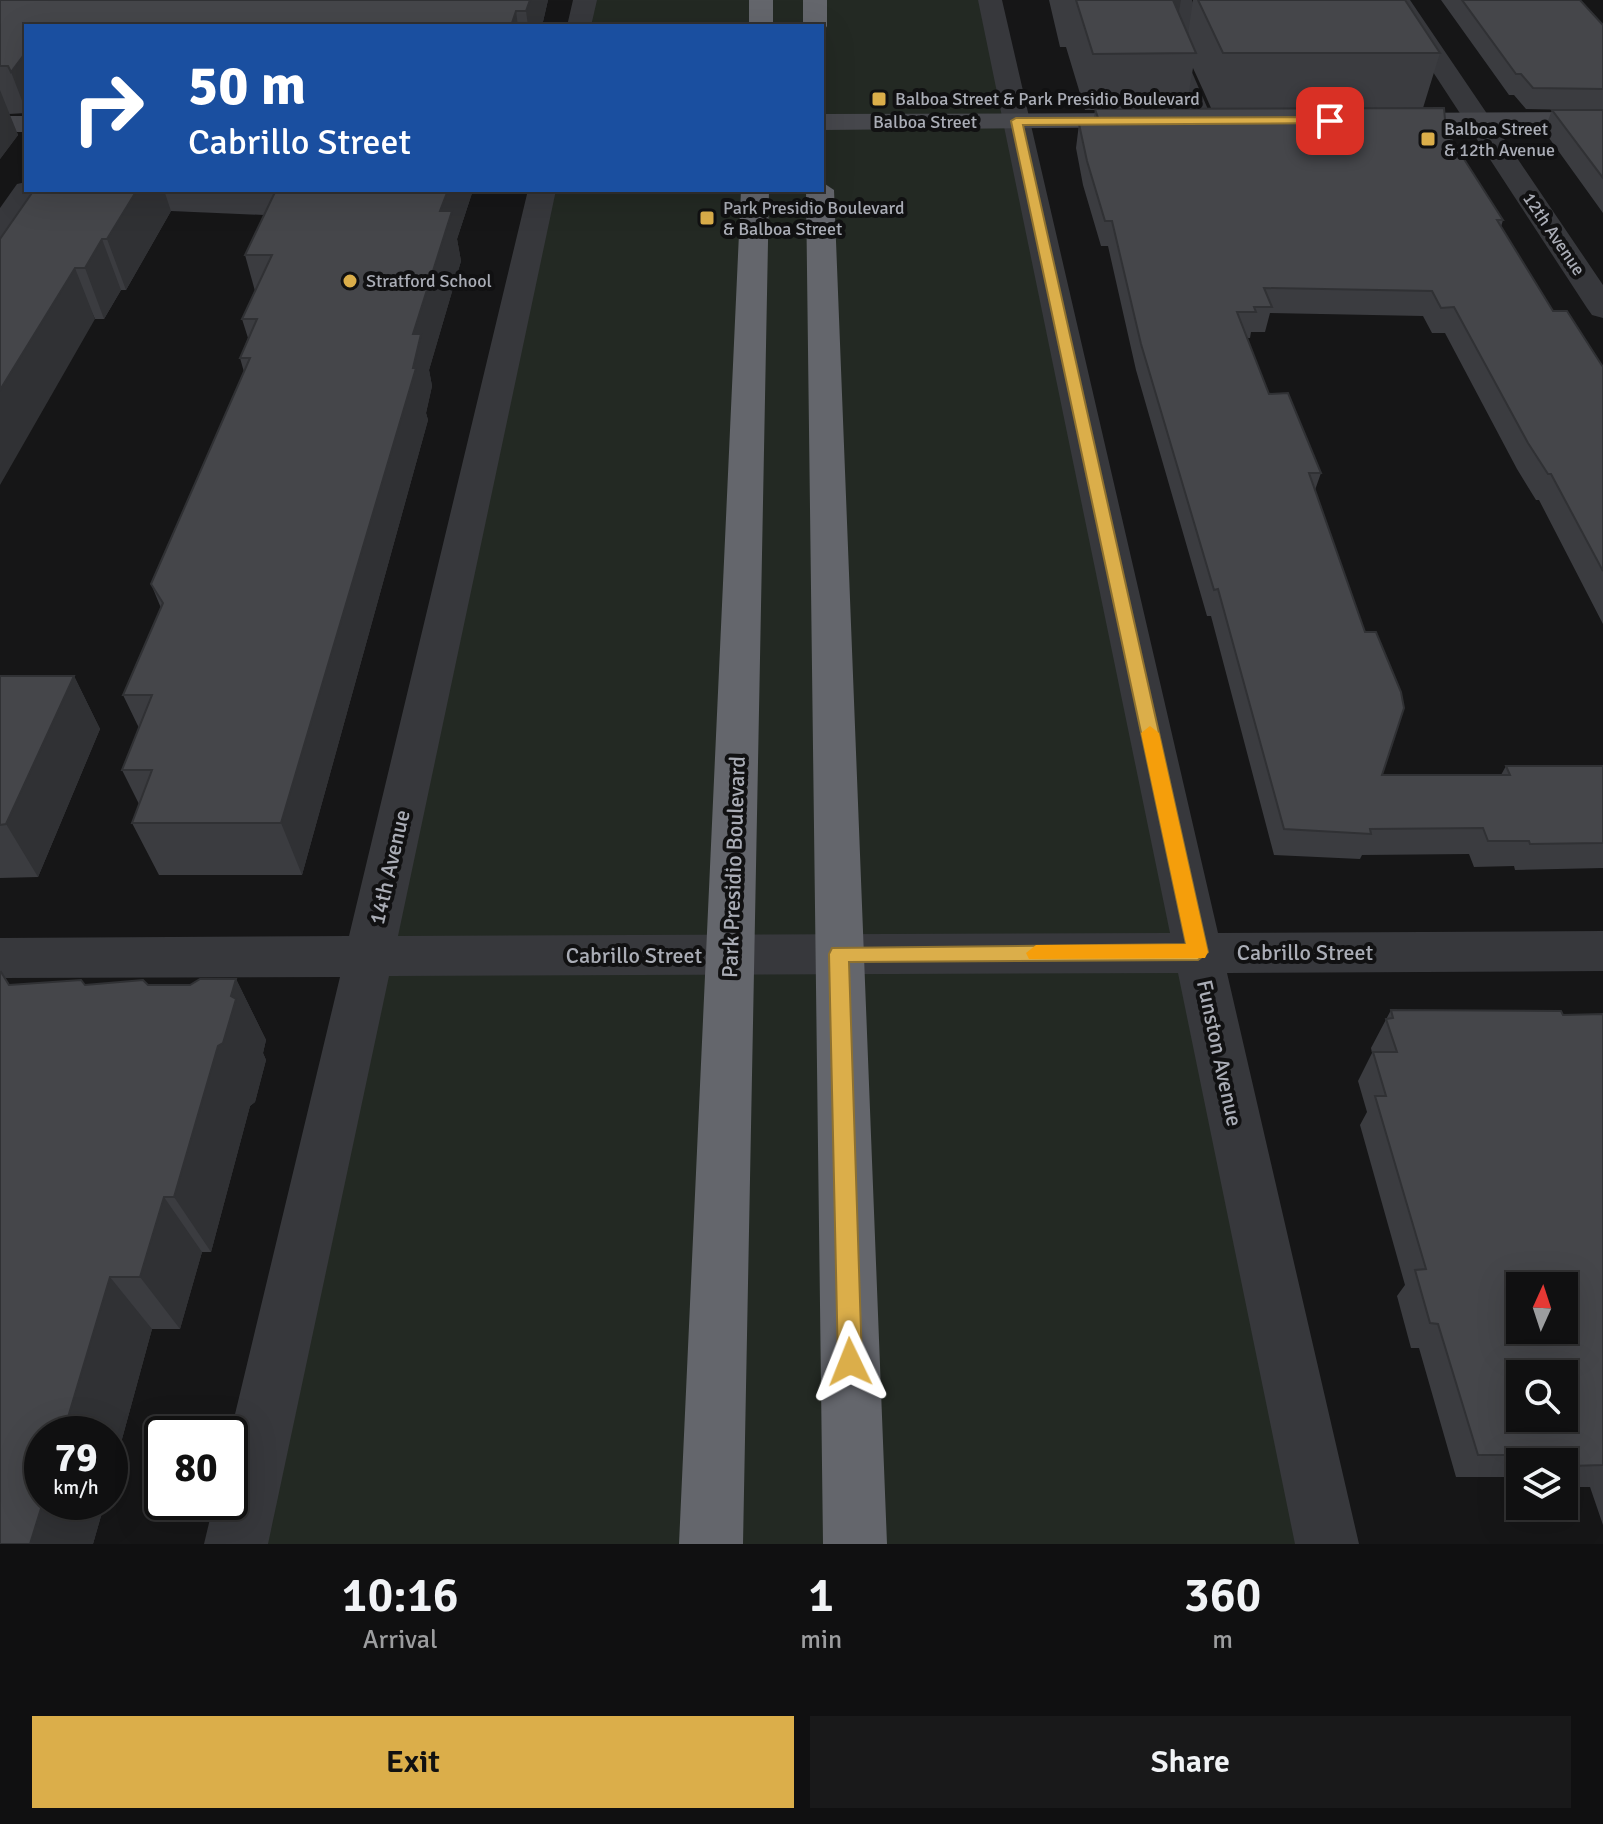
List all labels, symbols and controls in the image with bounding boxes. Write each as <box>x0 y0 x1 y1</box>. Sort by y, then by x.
text: 50 m <box>188 51 306 120</box>
icon: right <box>56 56 160 160</box>
pin <box>1296 87 1364 155</box>
place label: Balboa Street & Park Presidio Boulevard <box>895 88 1200 110</box>
marker: Balboa Street & Park Presidio Boulevard <box>870 90 888 108</box>
icon: arrive <box>1308 99 1352 143</box>
street label: Balboa Street <box>873 111 977 133</box>
place label: Balboa Street & 12th Avenue <box>1444 118 1555 161</box>
text: Cabrillo Street <box>188 120 411 165</box>
marker: Balboa Street & 12th Avenue <box>1419 130 1437 148</box>
street label: 12th Avenue <box>1518 188 1590 280</box>
place label: Park Presidio Boulevard & Balboa Street <box>723 197 905 240</box>
marker: Park Presidio Boulevard & Balboa Street <box>698 209 716 227</box>
place label: Stratford School <box>366 270 492 292</box>
marker: Stratford School <box>341 272 359 290</box>
street label: Park Presidio Boulevard <box>716 756 751 978</box>
street label: 14th Avenue <box>363 807 416 927</box>
street label: Cabrillo Street <box>1237 939 1373 966</box>
street label: Cabrillo Street <box>566 942 702 969</box>
street label: Funston Avenue <box>1191 977 1248 1129</box>
north arrow <box>1506 1272 1578 1344</box>
map controls <box>1506 1272 1578 1520</box>
position arrow <box>808 1320 892 1404</box>
button: search <box>1506 1360 1578 1432</box>
speed limit sign: 80 <box>144 1416 248 1520</box>
text: 79 <box>54 1433 98 1483</box>
button: layers <box>1506 1448 1578 1520</box>
text: km/h <box>53 1475 99 1500</box>
text: 10:16 <box>342 1566 459 1625</box>
text: 1 <box>808 1566 834 1625</box>
text: 360 <box>1184 1566 1261 1625</box>
text: Arrival <box>363 1624 438 1656</box>
text: min <box>800 1624 842 1656</box>
text: m <box>1212 1624 1233 1656</box>
button: Exit <box>32 1716 794 1808</box>
button: Share <box>810 1716 1571 1808</box>

